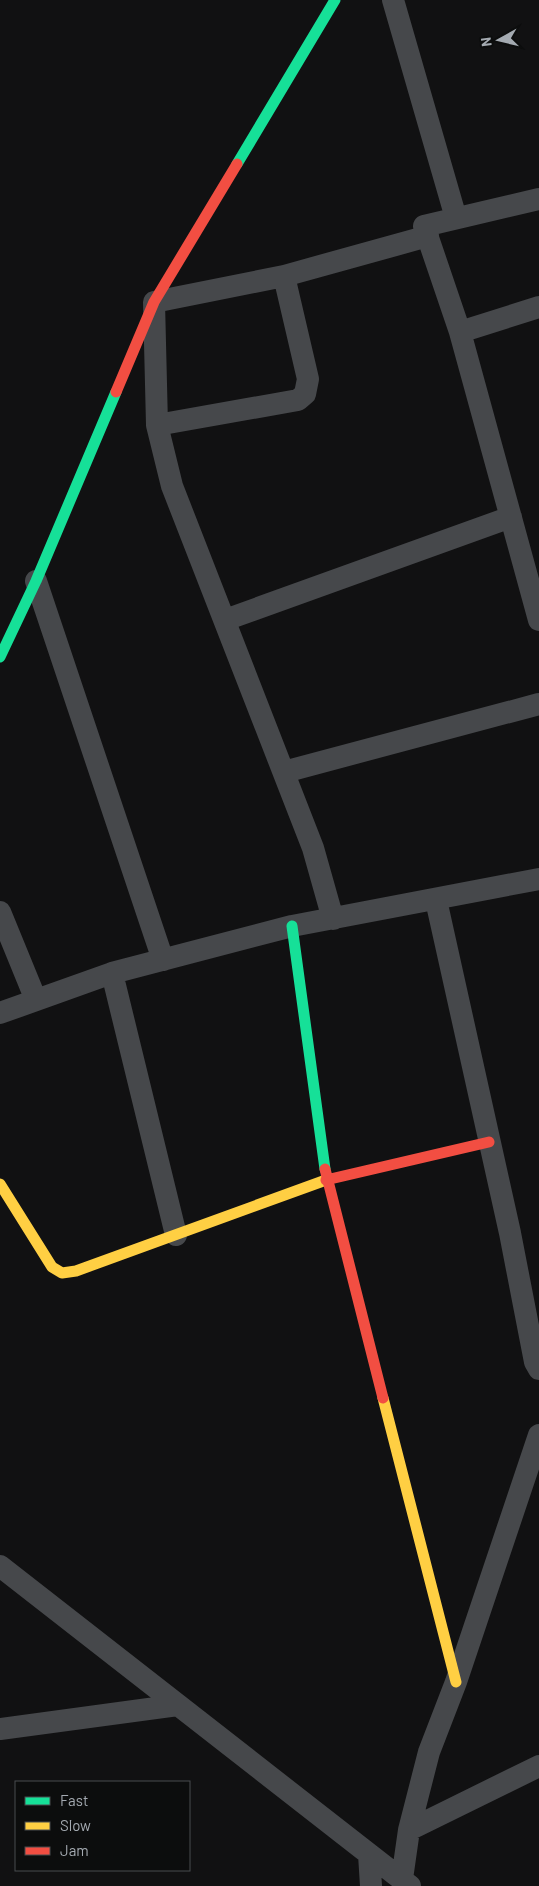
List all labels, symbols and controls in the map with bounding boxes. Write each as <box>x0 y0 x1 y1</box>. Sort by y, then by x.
north arrow <box>474 15 524 65</box>
text: N <box>477 36 495 48</box>
legend <box>15 1781 190 1871</box>
text: Fast <box>60 1791 88 1809</box>
text: Slow <box>60 1816 91 1834</box>
text: Jam <box>60 1841 89 1859</box>

